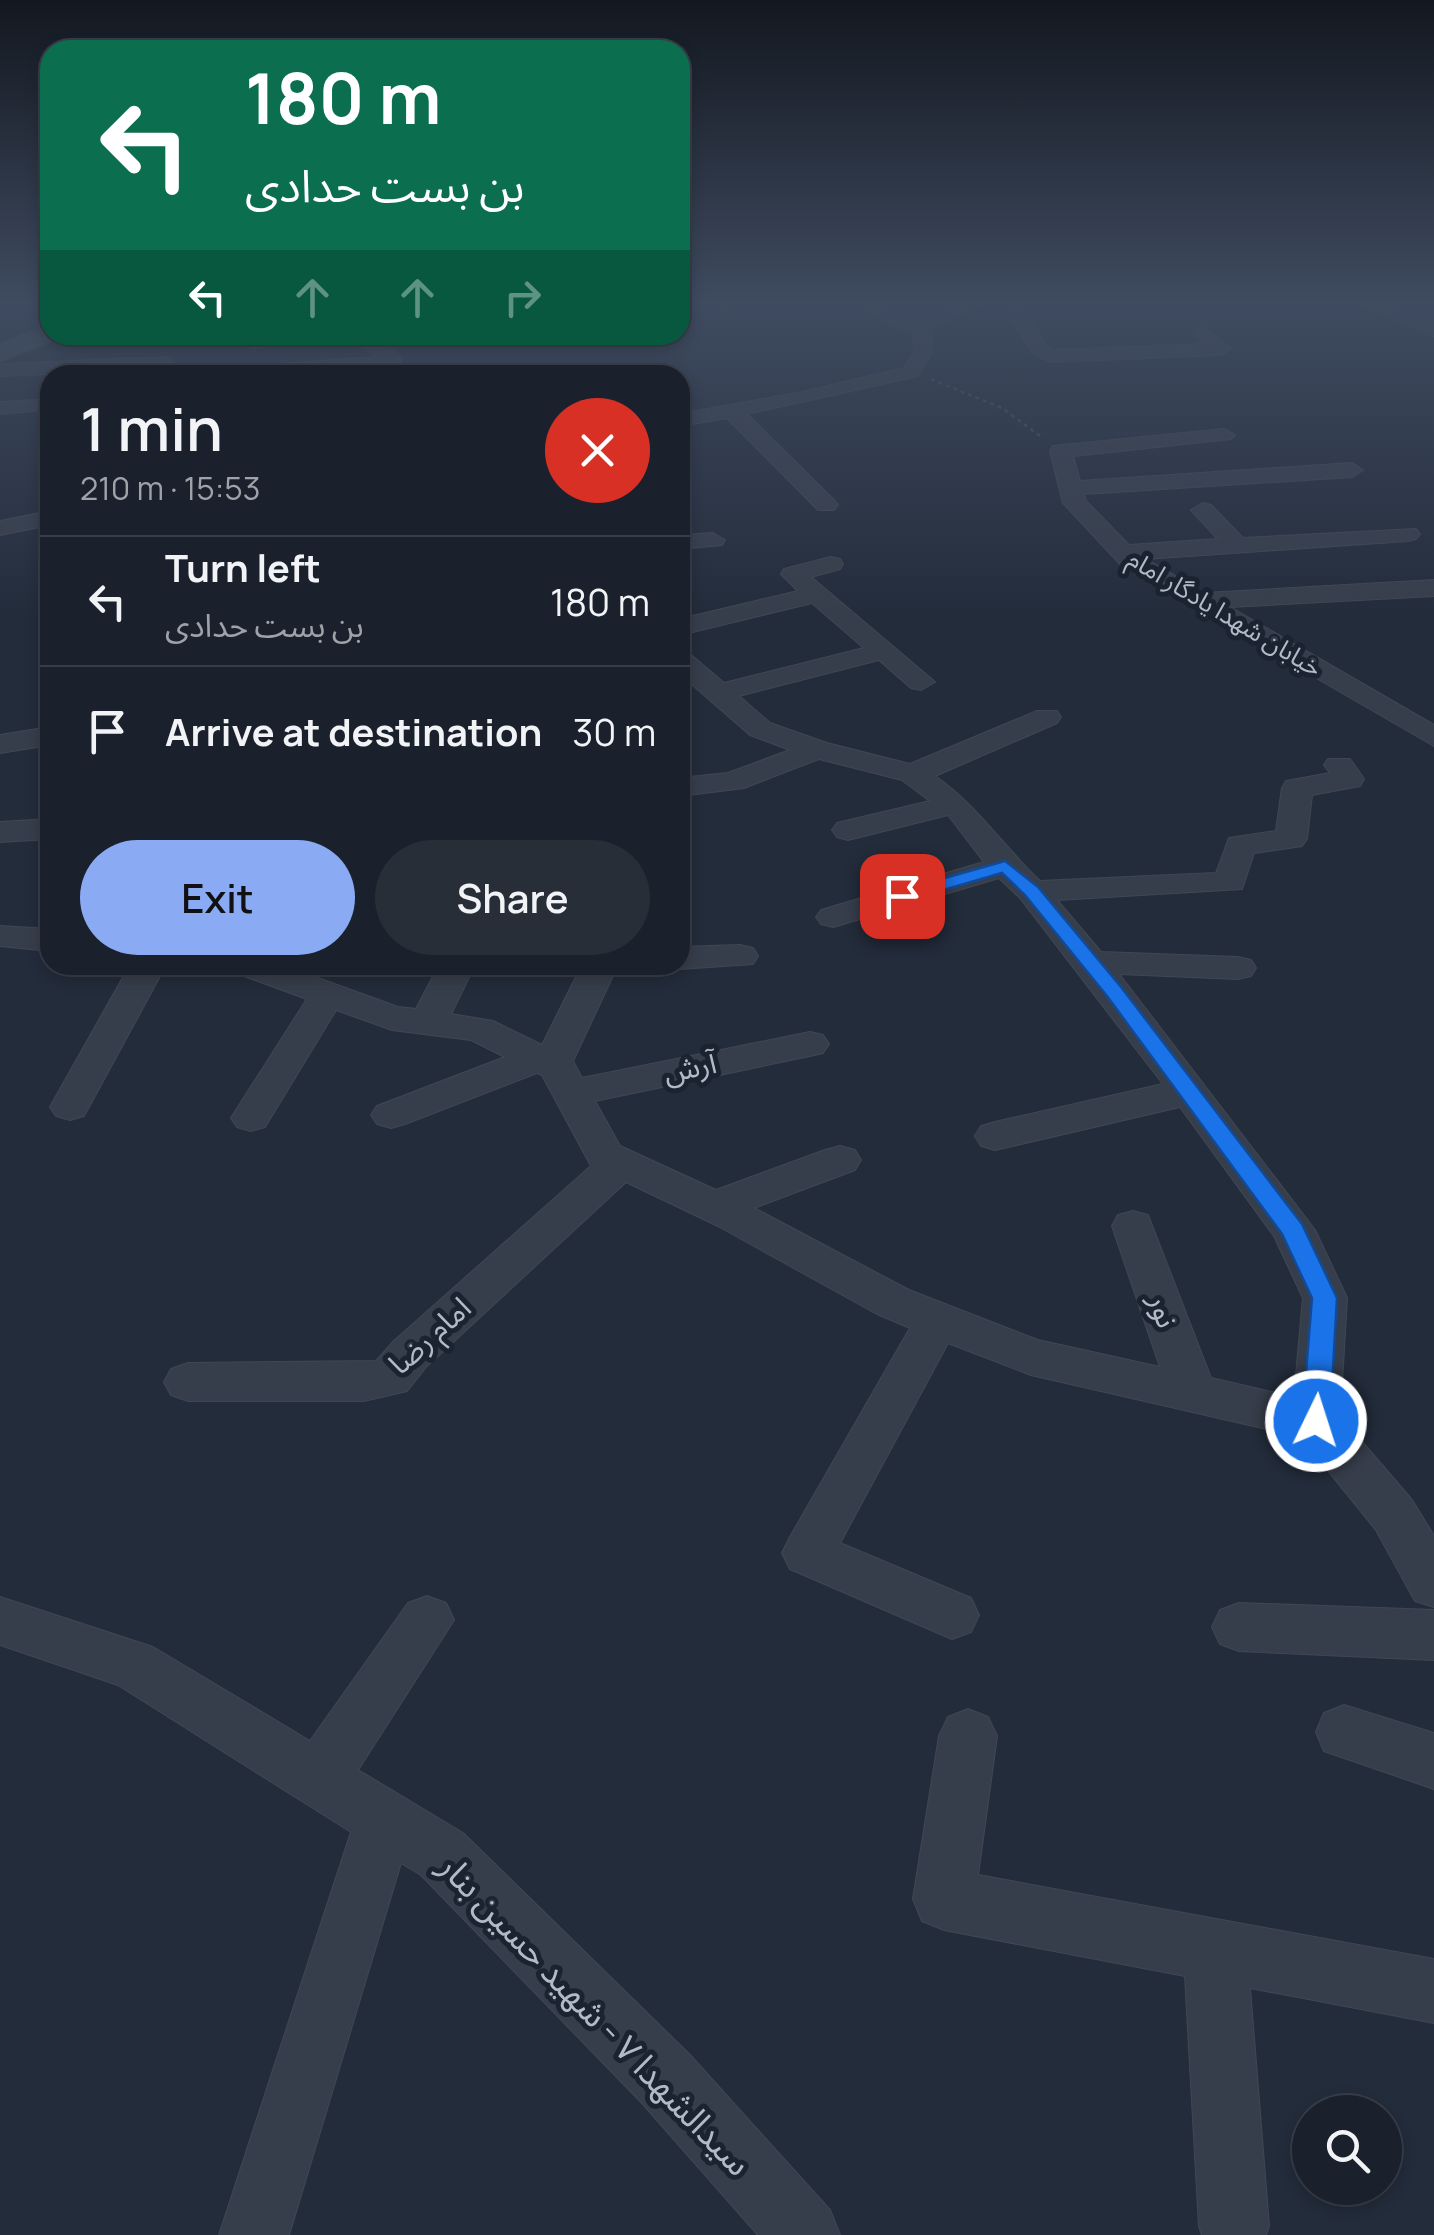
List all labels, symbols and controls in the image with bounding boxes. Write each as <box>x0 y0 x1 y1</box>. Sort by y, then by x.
text: 180 m <box>245 49 442 145</box>
icon: left <box>80 80 210 210</box>
text: بن بست حدادی <box>245 154 524 216</box>
icon: left <box>180 270 235 325</box>
icon: ahead <box>285 270 340 325</box>
icon: ahead <box>390 270 445 325</box>
icon: right <box>495 270 550 325</box>
text: 1 min <box>80 387 223 469</box>
button: close <box>545 398 650 503</box>
text: 210 m · 15:53 <box>80 466 261 510</box>
text: Turn left <box>165 541 321 593</box>
street label: خیابان شهدا یادگار امام <box>1120 541 1329 687</box>
icon: left <box>80 574 135 629</box>
text: 180 m <box>550 575 650 627</box>
text: بن بست حدادی <box>165 603 364 647</box>
icon: arrive <box>80 704 135 759</box>
text: Arrive at destination <box>165 705 542 757</box>
text: 30 m <box>572 705 656 757</box>
button: Exit <box>80 840 355 955</box>
button: Share <box>375 840 650 955</box>
pin <box>860 854 945 939</box>
icon: arrive <box>875 869 930 924</box>
street label: آرش <box>659 1041 721 1092</box>
street label: امام رضا <box>379 1287 481 1385</box>
street label: نور <box>1139 1287 1189 1333</box>
position arrow <box>1264 1369 1368 1473</box>
street label: سیدالشهدا ۷ - شهید حسین بنار <box>428 1842 763 2186</box>
map controls <box>1292 2095 1402 2205</box>
button: search <box>1292 2095 1402 2205</box>

